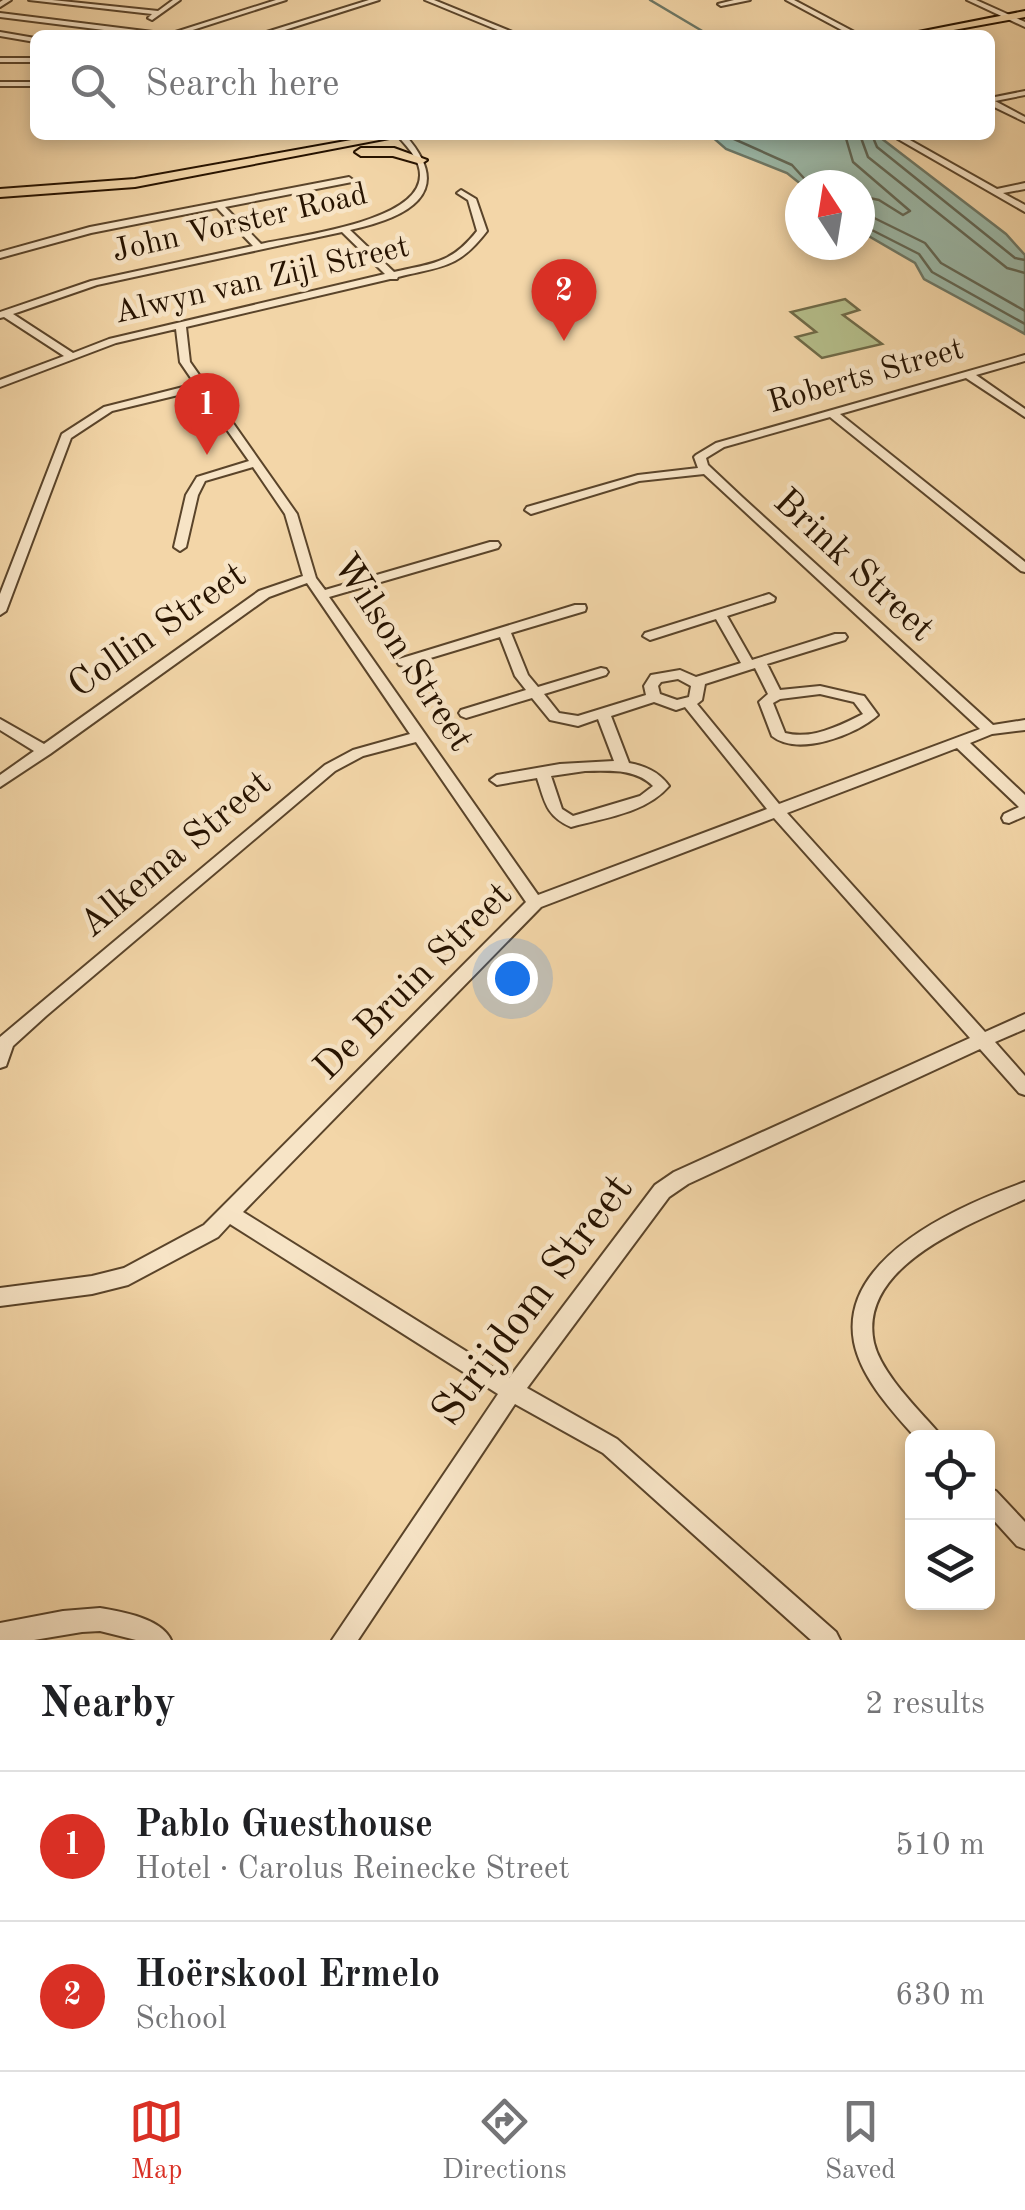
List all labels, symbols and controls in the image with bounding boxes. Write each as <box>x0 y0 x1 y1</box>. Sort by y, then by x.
search box <box>30 30 995 140</box>
icon: search <box>65 58 120 113</box>
text: Search here <box>145 66 340 104</box>
north arrow <box>785 170 875 260</box>
street label: John Vorster Road <box>109 179 371 269</box>
street label: Alwyn van Zijl Street <box>112 232 412 330</box>
pin: 2 <box>532 258 596 341</box>
street label: Roberts Street <box>765 334 967 420</box>
pin: 1 <box>174 372 240 455</box>
street label: Brink Street <box>766 483 940 649</box>
street label: Wilson Street <box>324 548 480 758</box>
street label: Collin Street <box>62 556 254 706</box>
street label: Alkema Street <box>73 764 279 946</box>
street label: De Bruin Street <box>308 876 520 1088</box>
your location <box>487 953 538 1004</box>
street label: Strijdom Street <box>425 1167 643 1435</box>
map controls <box>905 1430 995 1610</box>
button: locate <box>905 1430 995 1520</box>
button: layers <box>905 1520 995 1610</box>
text: Nearby <box>40 1684 176 1726</box>
text: 2 results <box>865 1689 985 1721</box>
text: Pablo Guesthouse <box>135 1807 433 1845</box>
text: 1 <box>63 1830 82 1862</box>
text: 510 m <box>895 1830 985 1862</box>
text: Hotel · Carolus Reinecke Street <box>135 1854 570 1886</box>
text: Hoërskool Ermelo <box>135 1957 440 1995</box>
text: 2 <box>63 1980 82 2012</box>
text: 630 m <box>895 1980 985 2012</box>
text: School <box>135 2004 227 2036</box>
tab: Map <box>129 2094 184 2189</box>
tab: Directions <box>442 2094 567 2189</box>
tab: Saved <box>825 2094 896 2189</box>

